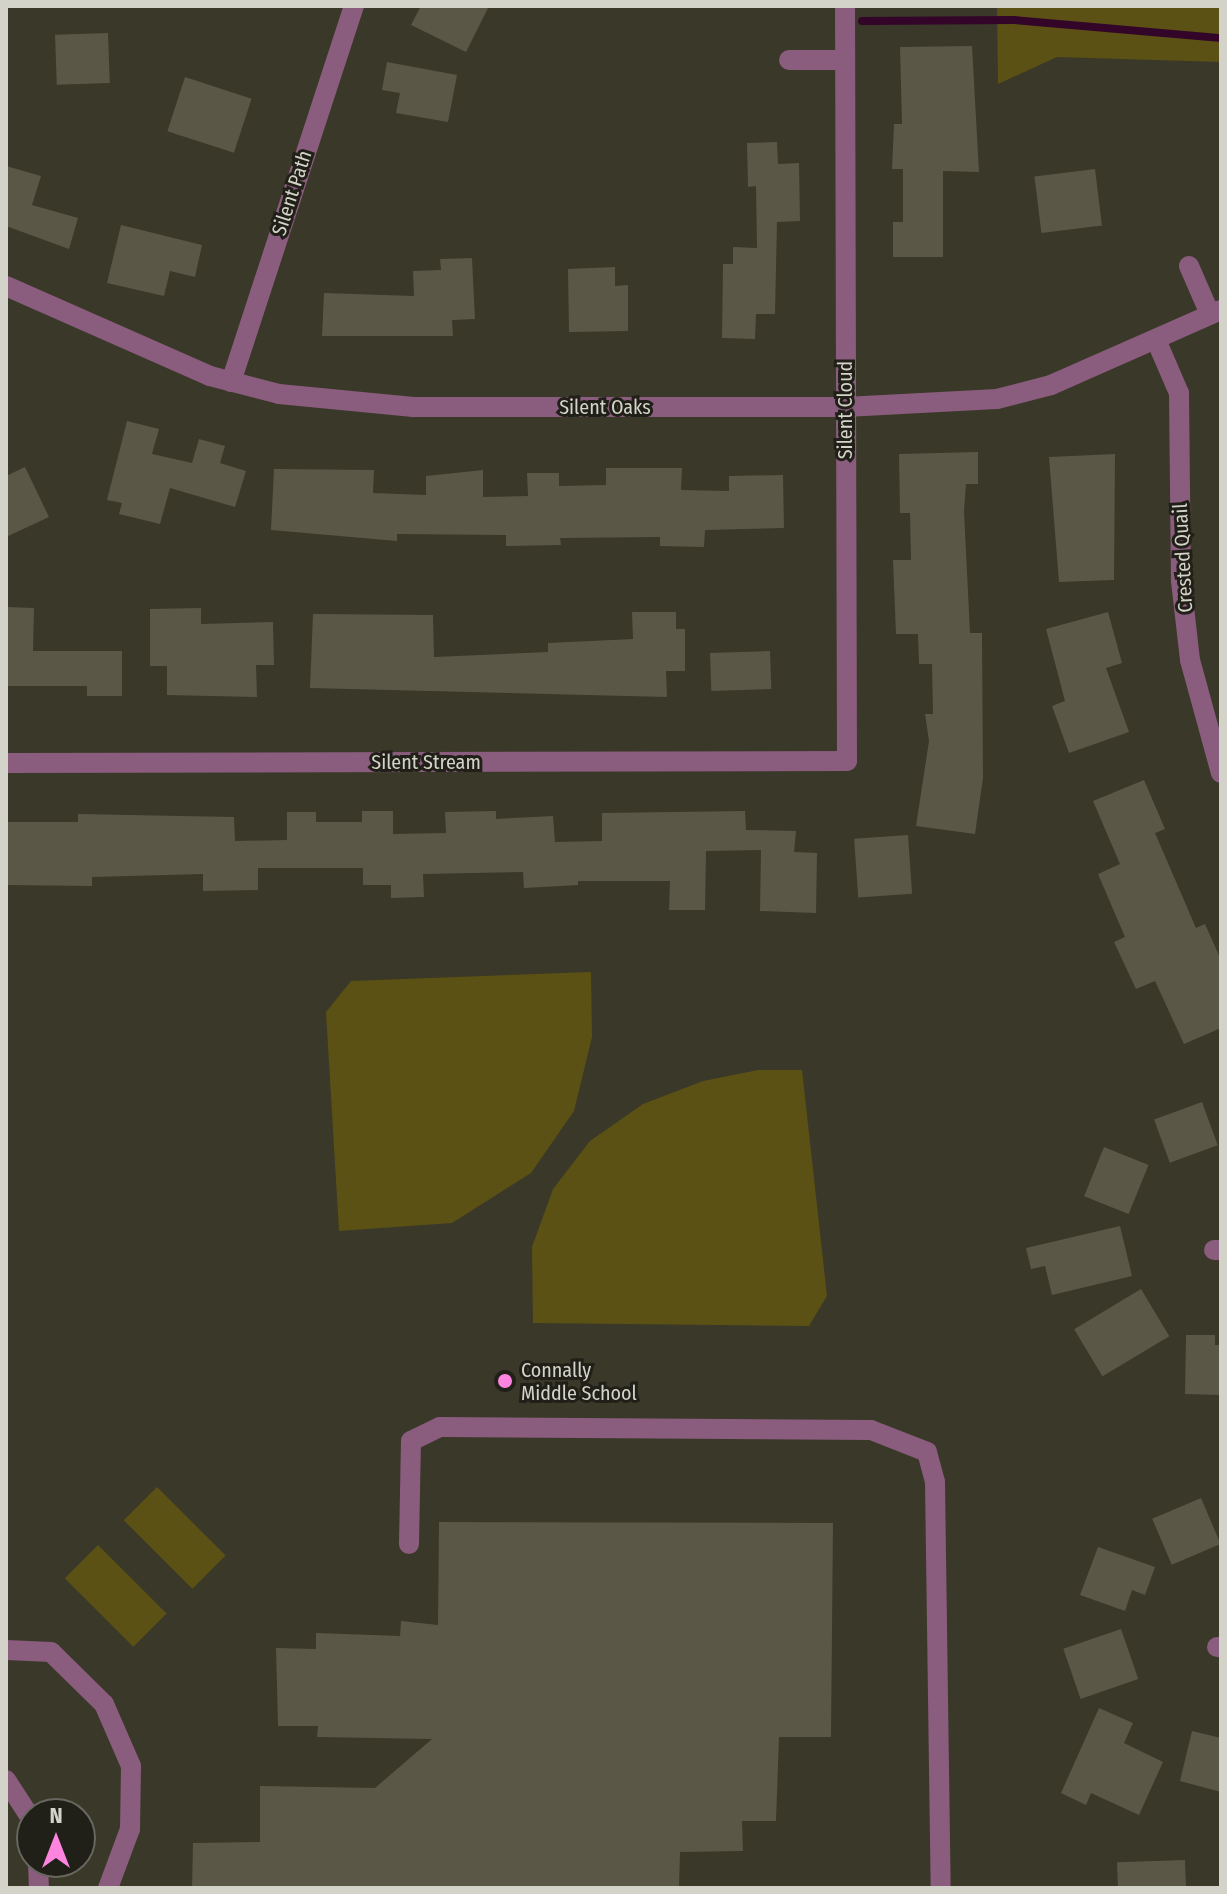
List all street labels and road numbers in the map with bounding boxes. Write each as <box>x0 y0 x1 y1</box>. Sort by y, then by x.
street label: Silent Path <box>267 147 317 239</box>
street label: Silent Cloud <box>833 361 857 459</box>
street label: Silent Oaks <box>559 395 651 419</box>
street label: Crested Quail <box>1168 503 1198 613</box>
street label: Silent Stream <box>371 750 481 774</box>

